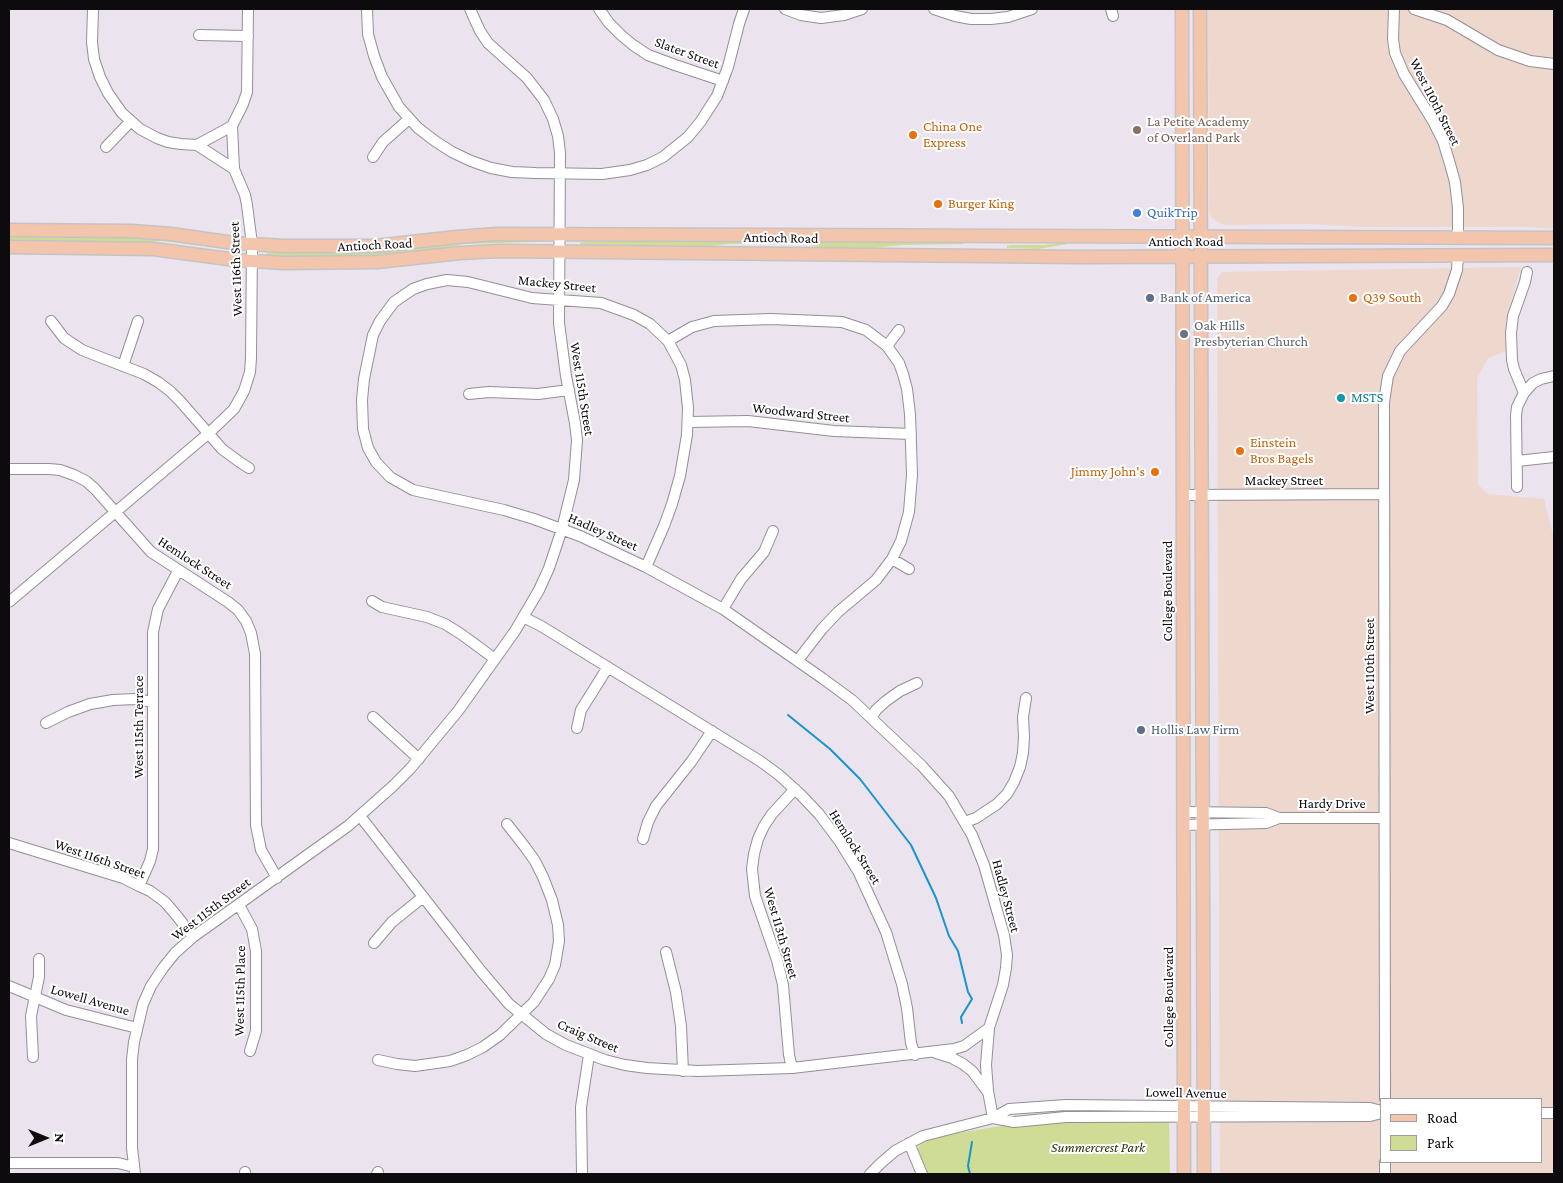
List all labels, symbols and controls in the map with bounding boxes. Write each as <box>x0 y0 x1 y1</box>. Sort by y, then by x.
street label: Slater Street <box>652 34 722 72</box>
street label: West 110th Street <box>1406 55 1464 149</box>
place label: La Petite Academy of Overland Park <box>1147 114 1249 146</box>
place label: China One Express <box>923 119 982 152</box>
marker: La Petite Academy of Overland Park <box>1131 124 1143 136</box>
marker: China One Express <box>907 129 919 141</box>
place label: Burger King <box>948 196 1014 212</box>
marker: Burger King <box>932 198 944 210</box>
place label: QuikTrip <box>1147 205 1198 221</box>
marker: QuikTrip <box>1131 207 1143 219</box>
street label: West 116th Street <box>226 221 246 317</box>
street label: Antioch Road <box>743 229 819 247</box>
street label: Antioch Road <box>1149 234 1223 250</box>
street label: Antioch Road <box>337 235 413 255</box>
street label: Mackey Street <box>517 272 597 296</box>
place label: Bank of America <box>1160 290 1251 306</box>
place label: Q39 South <box>1363 290 1422 306</box>
marker: Bank of America <box>1144 292 1156 304</box>
marker: Q39 South <box>1347 292 1359 304</box>
place label: Oak Hills Presbyterian Church <box>1194 318 1308 351</box>
marker: Oak Hills Presbyterian Church <box>1178 328 1190 340</box>
street label: West 115th Street <box>566 341 598 437</box>
place label: MSTS <box>1351 390 1383 406</box>
marker: MSTS <box>1335 392 1347 404</box>
street label: Woodward Street <box>752 400 850 426</box>
place label: Einstein Bros Bagels <box>1250 435 1314 468</box>
marker: Einstein Bros Bagels <box>1234 445 1246 457</box>
place label: Jimmy John's <box>1071 464 1145 480</box>
marker: Jimmy John's <box>1149 466 1161 478</box>
street label: Mackey Street <box>1245 473 1323 489</box>
street label: Hadley Street <box>565 509 641 555</box>
street label: Hemlock Street <box>155 533 235 593</box>
street label: College Boulevard <box>1160 541 1176 641</box>
street label: West 110th Street <box>1362 618 1378 714</box>
street label: West 115th Terrace <box>131 675 147 779</box>
place label: Hollis Law Firm <box>1151 722 1239 738</box>
marker: Hollis Law Firm <box>1135 724 1147 736</box>
street label: Hardy Drive <box>1298 796 1366 812</box>
street label: Hemlock Street <box>825 806 885 888</box>
street label: West 116th Street <box>52 836 148 882</box>
street label: Hadley Street <box>988 858 1024 934</box>
street label: West 115th Street <box>168 874 254 944</box>
street label: West 113th Street <box>760 885 802 981</box>
street label: West 115th Place <box>231 945 249 1037</box>
street label: College Boulevard <box>1161 947 1177 1047</box>
street label: Lowell Avenue <box>49 981 131 1019</box>
street label: Craig Street <box>555 1016 621 1056</box>
street label: Lowell Avenue <box>1145 1084 1227 1102</box>
legend <box>1380 1098 1543 1163</box>
text: Road <box>1427 1110 1457 1126</box>
north arrow <box>20 1113 70 1163</box>
text: N <box>52 1133 68 1143</box>
text: Park <box>1427 1135 1454 1151</box>
park label: Summercrest Park <box>1051 1140 1145 1156</box>

